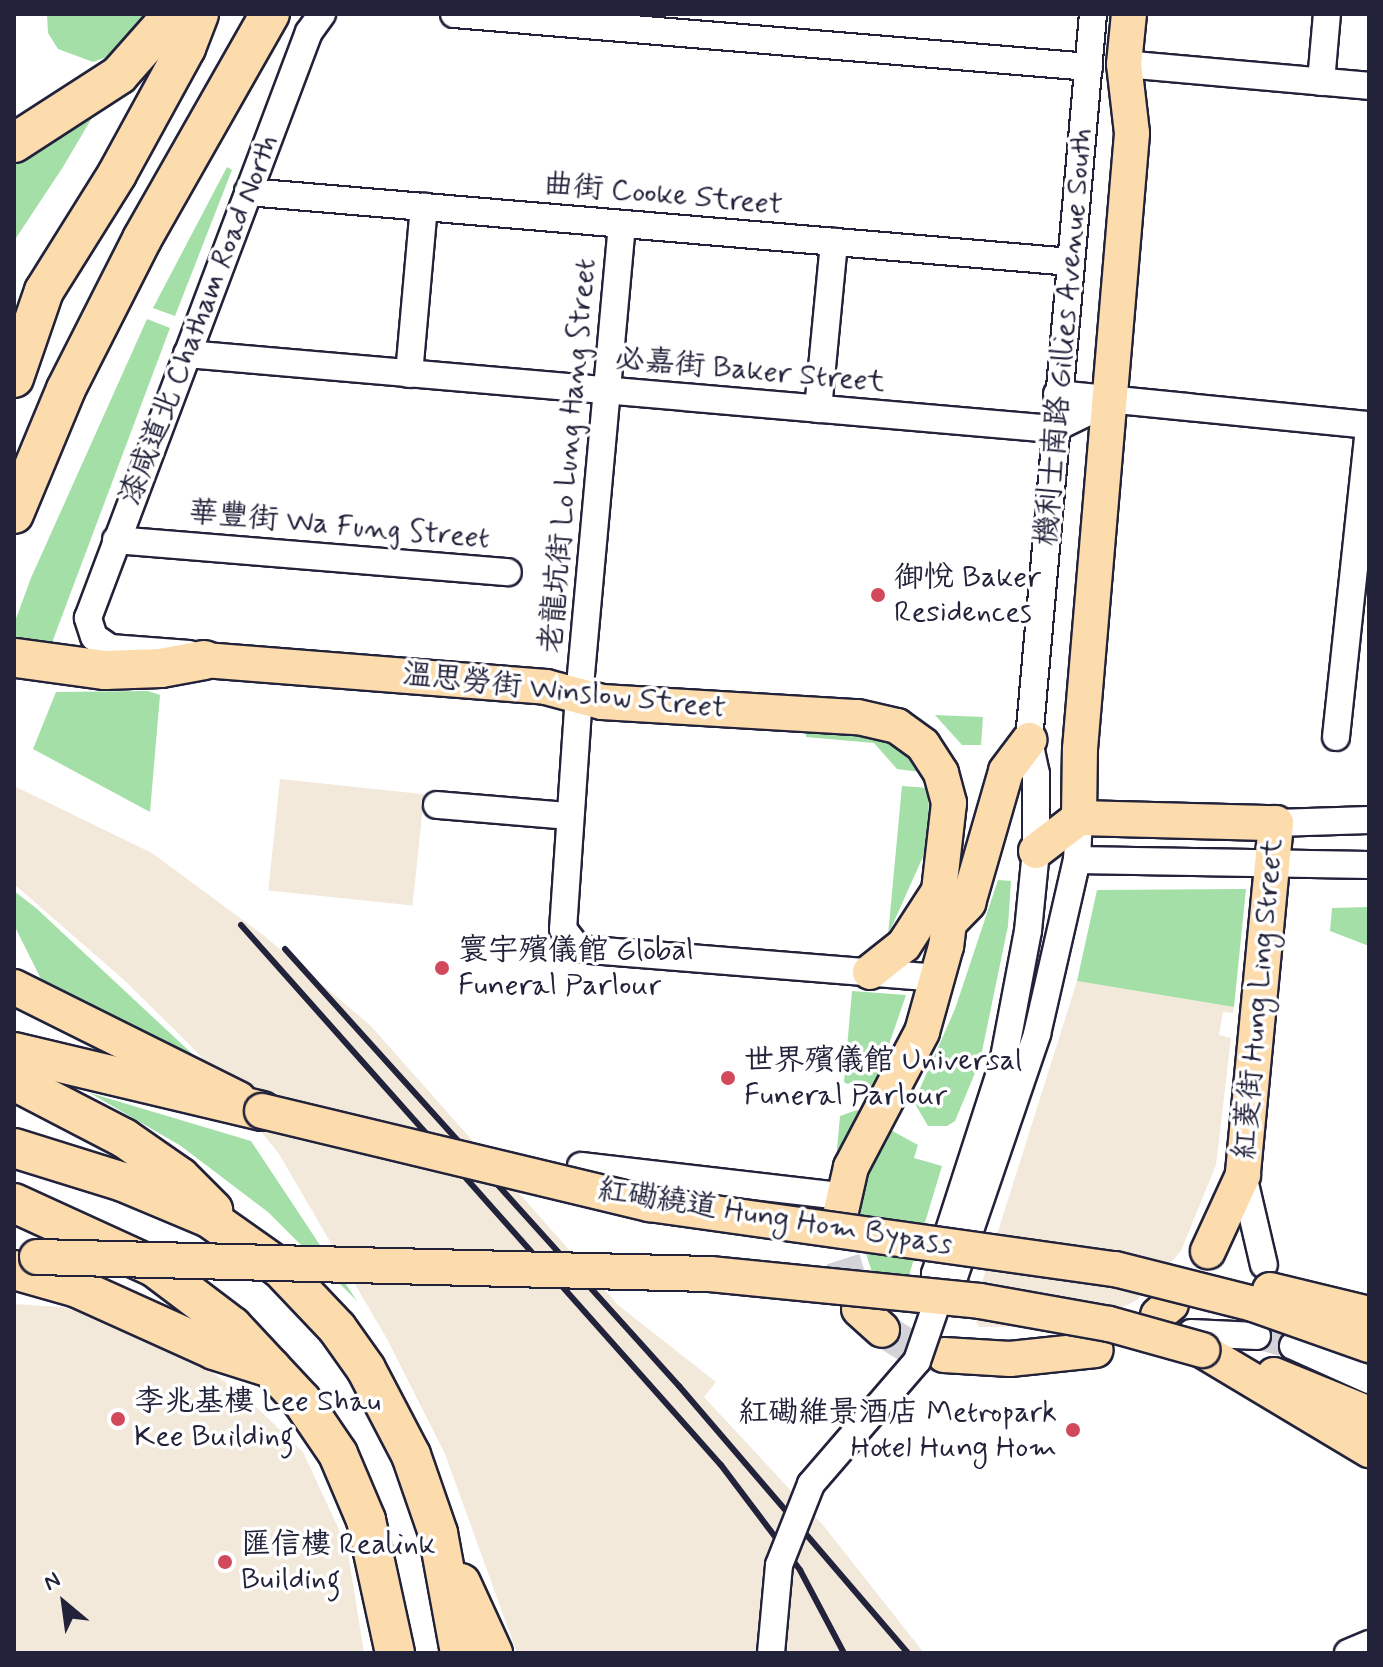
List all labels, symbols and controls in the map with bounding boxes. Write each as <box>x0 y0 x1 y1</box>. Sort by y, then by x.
street label: 機利士南路 Gillies Avenue South <box>1029 130 1101 544</box>
street label: 漆咸道北 Chatham Road North <box>113 131 287 509</box>
street label: 曲街 Cooke Street <box>543 167 783 223</box>
street label: 老龍坑街 Lo Lung Hang Street <box>534 256 604 656</box>
street label: 必嘉街 Baker Street <box>613 341 887 401</box>
street label: 華豐街 Wa Fung Street <box>186 495 492 557</box>
place label: 御悅 Baker Residences <box>894 560 1041 630</box>
marker: 御悅 Baker Residences <box>869 586 887 604</box>
street label: 溫思勞街 Winslow Street <box>401 657 727 727</box>
street label: 紅菱街 Hung Ling Street <box>1227 837 1291 1161</box>
place label: 寰宇殯儀館 Global Funeral Parlour <box>458 933 694 1004</box>
marker: 寰宇殯儀館 Global Funeral Parlour <box>433 959 451 977</box>
place label: 世界殯儀館 Universal Funeral Parlour <box>744 1043 1022 1114</box>
marker: 世界殯儀館 Universal Funeral Parlour <box>719 1069 737 1087</box>
street label: 紅磡繞道 Hung Hom Bypass <box>595 1172 955 1264</box>
place label: 李兆基樓 Lee Shau Kee Building <box>134 1384 375 1454</box>
place label: 紅磡維景酒店 Metropark Hotel Hung Hom <box>738 1395 1057 1466</box>
marker: 李兆基樓 Lee Shau Kee Building <box>109 1410 127 1428</box>
marker: 紅磡維景酒店 Metropark Hotel Hung Hom <box>1064 1421 1082 1439</box>
place label: 匯信樓 Realink Building <box>241 1527 436 1598</box>
marker: 匯信樓 Realink Building <box>216 1553 234 1571</box>
north arrow <box>24 1563 104 1643</box>
text: N <box>39 1566 66 1598</box>

